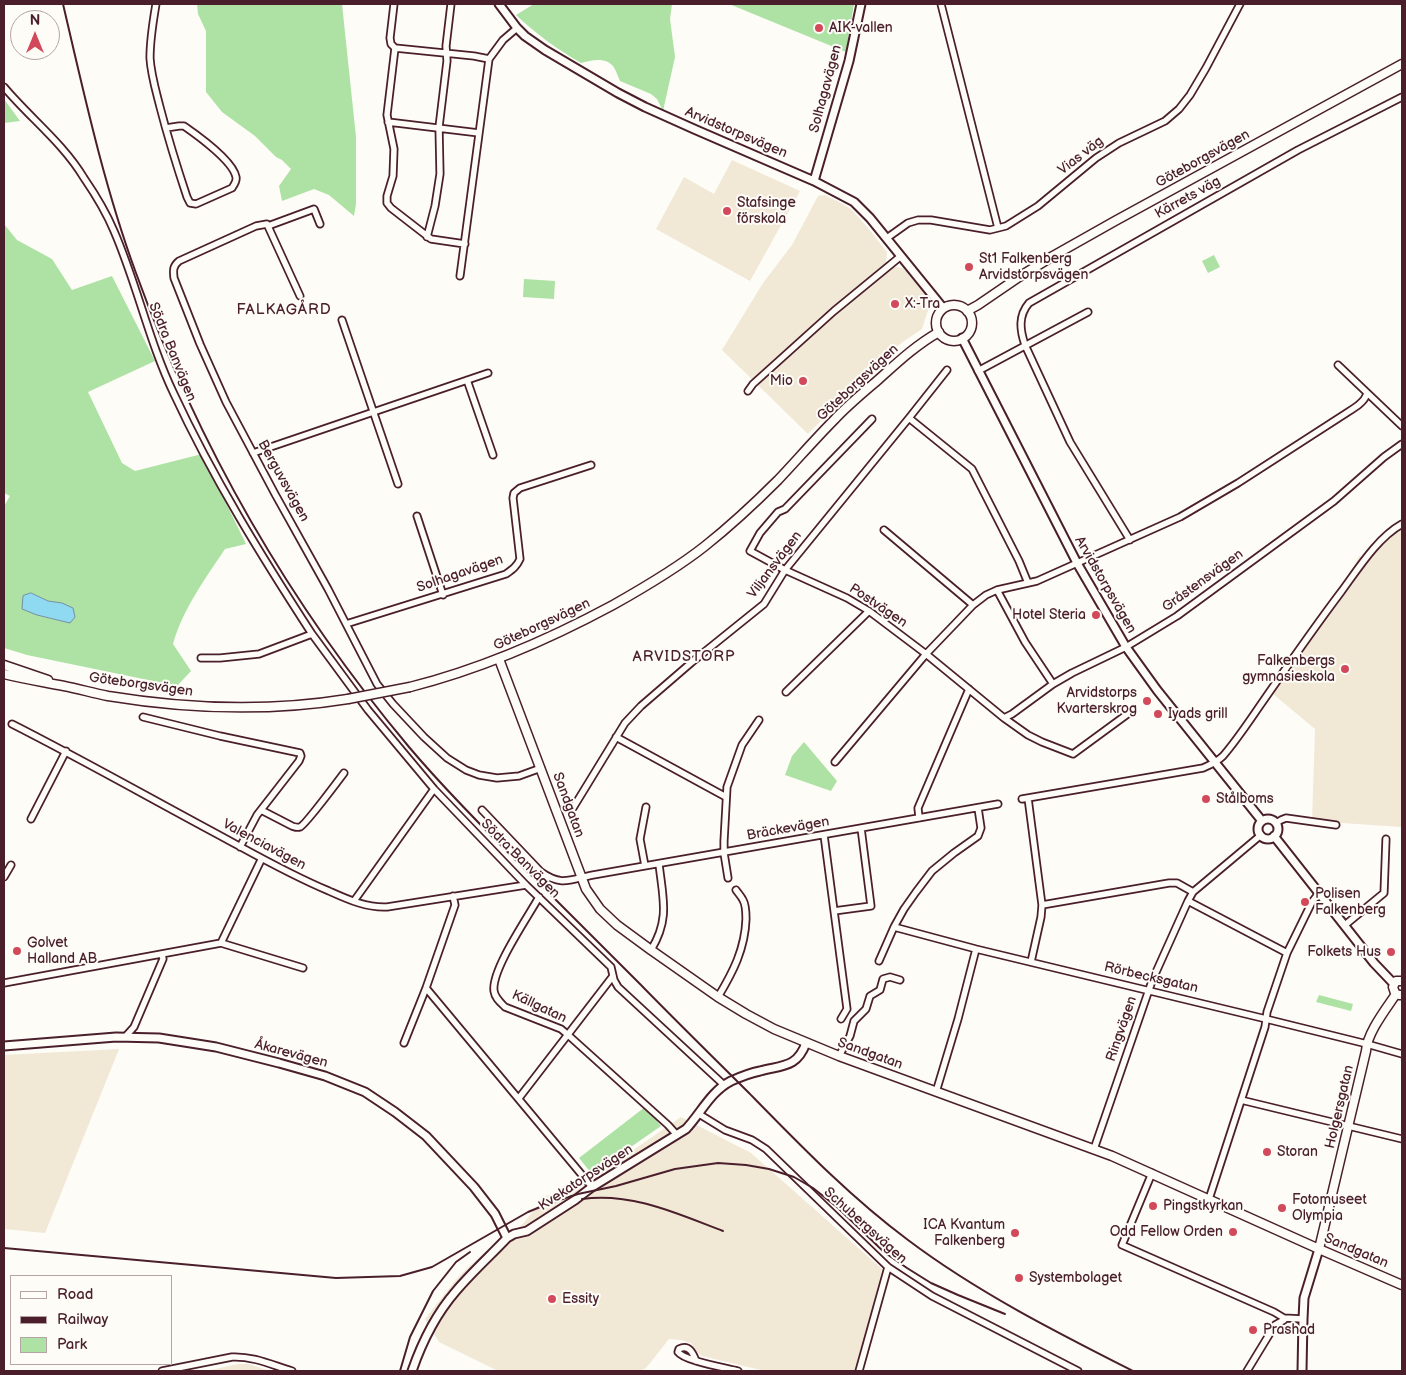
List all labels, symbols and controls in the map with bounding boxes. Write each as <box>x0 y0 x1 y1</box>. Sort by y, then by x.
north arrow <box>10 10 60 60</box>
text: N <box>30 12 40 29</box>
place label: AIK-vallen <box>829 20 893 36</box>
marker: AIK-vallen <box>813 22 825 34</box>
street label: Solhagavägen <box>806 43 846 135</box>
street label: Arvidstorpsvägen <box>682 104 790 162</box>
street label: Göteborgsvägen <box>1153 126 1253 192</box>
street label: Vias väg <box>1055 133 1107 179</box>
street label: Kärrets väg <box>1152 173 1224 223</box>
place label: Stafsinge förskola <box>737 195 796 228</box>
marker: Stafsinge förskola <box>721 205 733 217</box>
place label: St1 Falkenberg Arvidstorpsvägen <box>979 251 1088 284</box>
marker: St1 Falkenberg Arvidstorpsvägen <box>963 261 975 273</box>
place label: X:-Tra <box>905 296 940 312</box>
marker: X:-Tra <box>889 298 901 310</box>
street label: Södra Banvägen <box>145 300 199 404</box>
district label: FALKAGÅRD <box>235 301 333 319</box>
street label: Göteborgsvägen <box>814 341 902 425</box>
place label: Mio <box>770 373 793 389</box>
marker: Mio <box>797 375 809 387</box>
street label: Berguvsvägen <box>254 437 312 525</box>
street label: Viljansvägen <box>744 528 806 602</box>
street label: Arvidstorpsvägen <box>1070 533 1140 637</box>
street label: Gråstensvägen <box>1159 546 1247 616</box>
street label: Solhagavägen <box>415 551 505 597</box>
street label: Postvägen <box>846 581 910 631</box>
street label: Göteborgsvägen <box>491 595 593 655</box>
place label: Hotel Steria <box>1012 607 1086 623</box>
marker: Hotel Steria <box>1090 609 1102 621</box>
district label: ARVIDSTORP <box>631 648 737 666</box>
place label: Falkenbergs gymnasieskola <box>1242 653 1335 686</box>
marker: Falkenbergs gymnasieskola <box>1339 663 1351 675</box>
street label: Göteborgsvägen <box>88 669 194 701</box>
place label: Arvidstorps Kvarterskrog <box>1056 685 1137 718</box>
marker: Arvidstorps Kvarterskrog <box>1141 695 1153 707</box>
place label: Iyads grill <box>1168 706 1228 722</box>
marker: Iyads grill <box>1152 708 1164 720</box>
street label: Sandgatan <box>548 770 588 840</box>
place label: Stålboms <box>1216 791 1274 807</box>
marker: Stålboms <box>1200 793 1212 805</box>
street label: Bräckevägen <box>745 813 831 845</box>
street label: Valenciavägen <box>219 816 309 874</box>
street label: Södra Banvägen <box>477 816 563 902</box>
place label: Polisen Falkenberg <box>1315 886 1386 919</box>
marker: Polisen Falkenberg <box>1299 896 1311 908</box>
place label: Golvet Halland AB <box>27 935 97 968</box>
place label: Folkets Hus <box>1307 944 1381 960</box>
marker: Golvet Halland AB <box>11 945 23 957</box>
marker: Folkets Hus <box>1385 946 1397 958</box>
street label: Rörbecksgatan <box>1102 959 1200 997</box>
street label: Källgatan <box>509 987 569 1027</box>
street label: Ringvägen <box>1103 994 1141 1064</box>
street label: Sandgatan <box>835 1034 905 1074</box>
street label: Åkarevägen <box>253 1036 329 1072</box>
street label: Holgersgatan <box>1322 1064 1358 1150</box>
street label: Kvekatorpsvägen <box>536 1141 636 1215</box>
place label: Storan <box>1277 1144 1318 1160</box>
marker: Storan <box>1261 1146 1273 1158</box>
street label: Schubergsvägen <box>820 1184 910 1268</box>
place label: Fotomuseet Olympia <box>1292 1192 1367 1224</box>
place label: Pingstkyrkan <box>1163 1198 1243 1214</box>
marker: Pingstkyrkan <box>1147 1200 1159 1212</box>
marker: Fotomuseet Olympia <box>1276 1202 1288 1214</box>
place label: ICA Kvantum Falkenberg <box>923 1217 1005 1250</box>
place label: Odd Fellow Orden <box>1110 1224 1223 1240</box>
marker: Odd Fellow Orden <box>1227 1226 1239 1238</box>
marker: ICA Kvantum Falkenberg <box>1009 1227 1021 1239</box>
street label: Sandgatan <box>1321 1230 1391 1272</box>
place label: Systembolaget <box>1029 1270 1122 1286</box>
marker: Systembolaget <box>1013 1272 1025 1284</box>
legend <box>10 1275 172 1365</box>
text: Road <box>57 1285 93 1304</box>
place label: Essity <box>562 1291 599 1307</box>
marker: Essity <box>546 1293 558 1305</box>
text: Railway <box>57 1310 108 1329</box>
place label: Prashad <box>1263 1322 1315 1338</box>
marker: Prashad <box>1247 1324 1259 1336</box>
text: Park <box>57 1335 87 1354</box>

